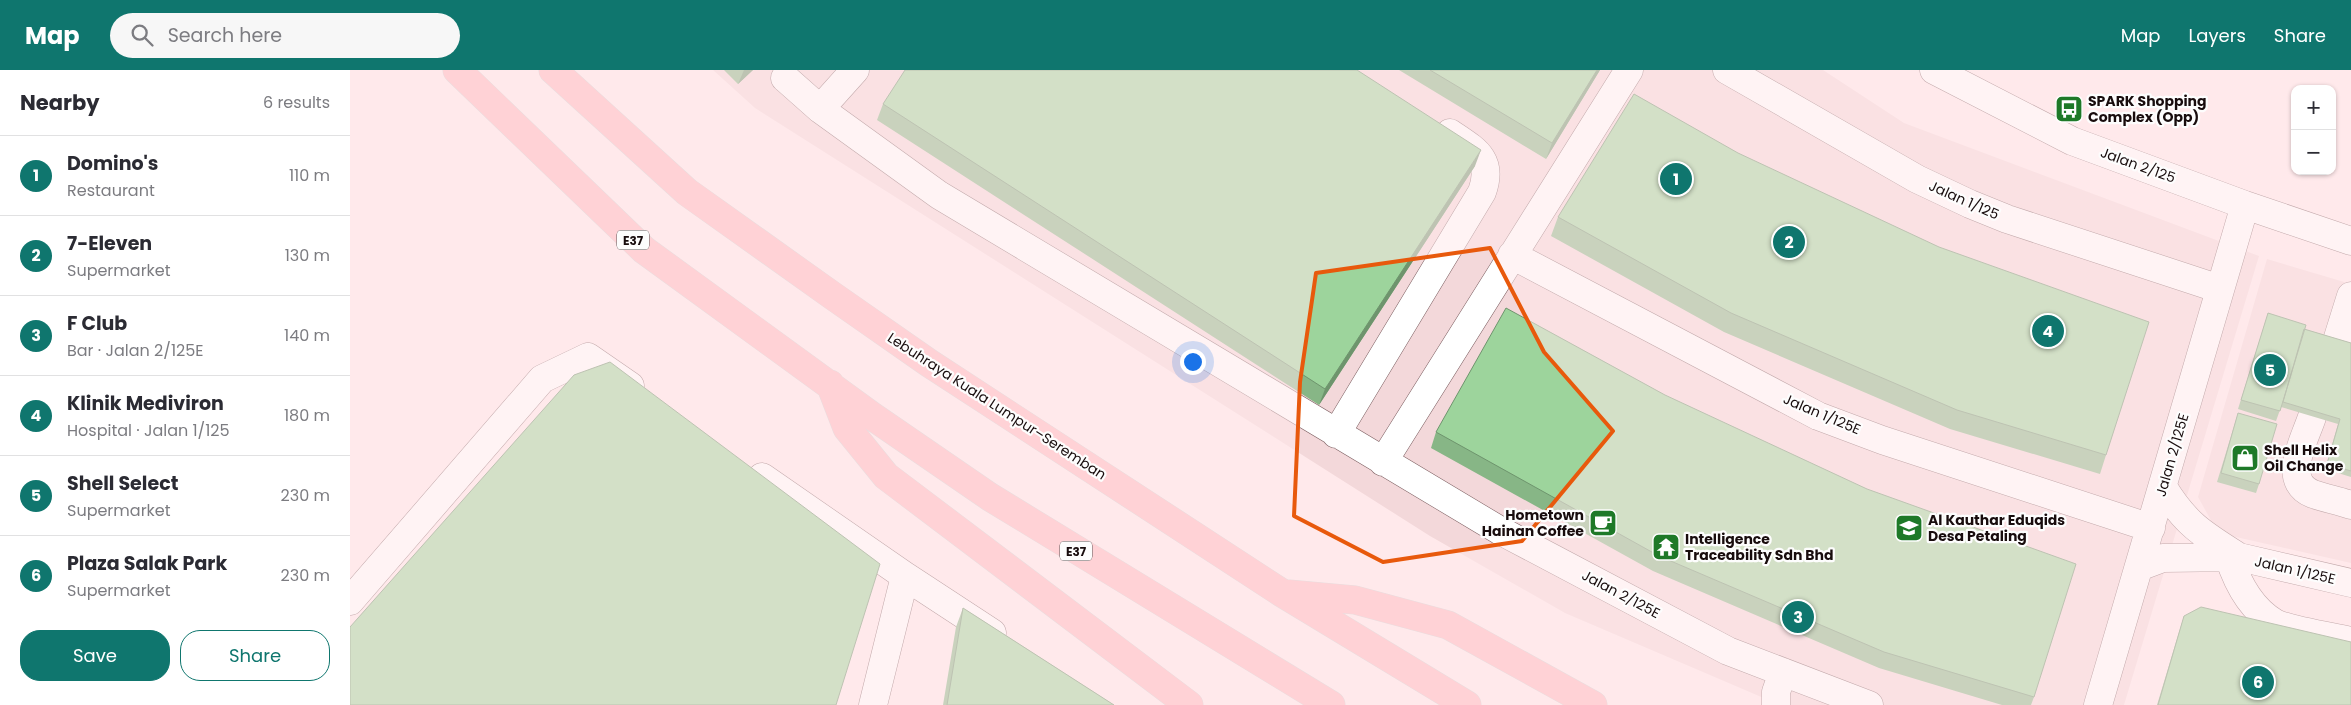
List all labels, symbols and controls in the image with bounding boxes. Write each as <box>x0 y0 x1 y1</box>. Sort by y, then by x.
search box <box>110 13 460 58</box>
text: Map <box>25 19 80 52</box>
icon: search <box>128 21 156 49</box>
text: Search here <box>168 22 282 49</box>
text: Map <box>2121 23 2161 48</box>
text: Layers <box>2189 23 2246 48</box>
text: Share <box>2274 23 2326 48</box>
map controls <box>2291 85 2336 175</box>
button: + <box>2291 85 2336 130</box>
text: Nearby <box>20 88 100 117</box>
text: 6 results <box>263 91 330 114</box>
place label: SPARK Shopping Complex (Opp) <box>2088 91 2207 127</box>
bus stop icon: SPARK Shopping Complex (Opp) <box>2054 94 2084 124</box>
button: − <box>2291 130 2336 175</box>
street label: Jalan 2/125 <box>2098 142 2178 188</box>
text: Domino's <box>67 150 158 177</box>
pin: 1 <box>1660 160 1692 198</box>
text: 1 <box>33 164 39 187</box>
text: 110 m <box>289 164 330 187</box>
street label: Jalan 1/125 <box>1926 176 2002 224</box>
text: Restaurant <box>67 179 155 202</box>
pin: 2 <box>1773 223 1805 261</box>
text: 7-Eleven <box>67 230 152 257</box>
road number: E37 <box>617 230 649 250</box>
text: 2 <box>31 244 41 267</box>
text: 130 m <box>285 244 330 267</box>
text: Supermarket <box>67 259 171 282</box>
text: F Club <box>67 310 127 337</box>
pin: 4 <box>2032 312 2064 350</box>
text: 3 <box>31 324 41 347</box>
text: 140 m <box>284 324 330 347</box>
street label: Lebuhraya Kuala Lumpur–Seremban <box>884 328 1110 484</box>
text: Bar · Jalan 2/125E <box>67 339 203 362</box>
your location <box>1180 349 1206 375</box>
pin: 5 <box>2254 351 2286 389</box>
street label: Jalan 1/125E <box>1780 389 1864 439</box>
text: Klinik Mediviron <box>67 390 224 417</box>
text: 4 <box>31 404 41 427</box>
text: 180 m <box>284 404 330 427</box>
street label: Jalan 2/125E <box>2151 411 2193 499</box>
text: Hospital · Jalan 1/125 <box>67 419 230 442</box>
place label: Shell Helix Oil Change <box>2264 440 2344 476</box>
shop icon: Shell Helix Oil Change <box>2230 443 2260 473</box>
text: Shell Select <box>67 470 178 497</box>
text: 5 <box>31 484 41 507</box>
text: 230 m <box>281 484 330 507</box>
text: Supermarket <box>67 499 171 522</box>
place label: Hometown Hainan Coffee <box>1482 505 1584 541</box>
cafe icon: Hometown Hainan Coffee <box>1588 508 1618 538</box>
place label: Al Kauthar Eduqids Desa Petaling <box>1928 510 2065 546</box>
school or university icon: Al Kauthar Eduqids Desa Petaling <box>1894 513 1924 543</box>
place label: Intelligence Traceability Sdn Bhd <box>1685 529 1833 565</box>
temple icon: Intelligence Traceability Sdn Bhd <box>1651 532 1681 562</box>
road number: E37 <box>1060 542 1092 561</box>
text: Plaza Salak Park <box>67 550 227 577</box>
street label: Jalan 1/125E <box>2253 551 2337 589</box>
text: 6 <box>31 564 41 587</box>
text: 230 m <box>281 564 330 587</box>
street label: Jalan 2/125E <box>1578 565 1664 623</box>
text: Supermarket <box>67 579 171 602</box>
pin: 3 <box>1782 598 1814 636</box>
button: Save <box>20 630 170 681</box>
button: Share <box>180 630 330 681</box>
pin: 6 <box>2242 663 2274 701</box>

